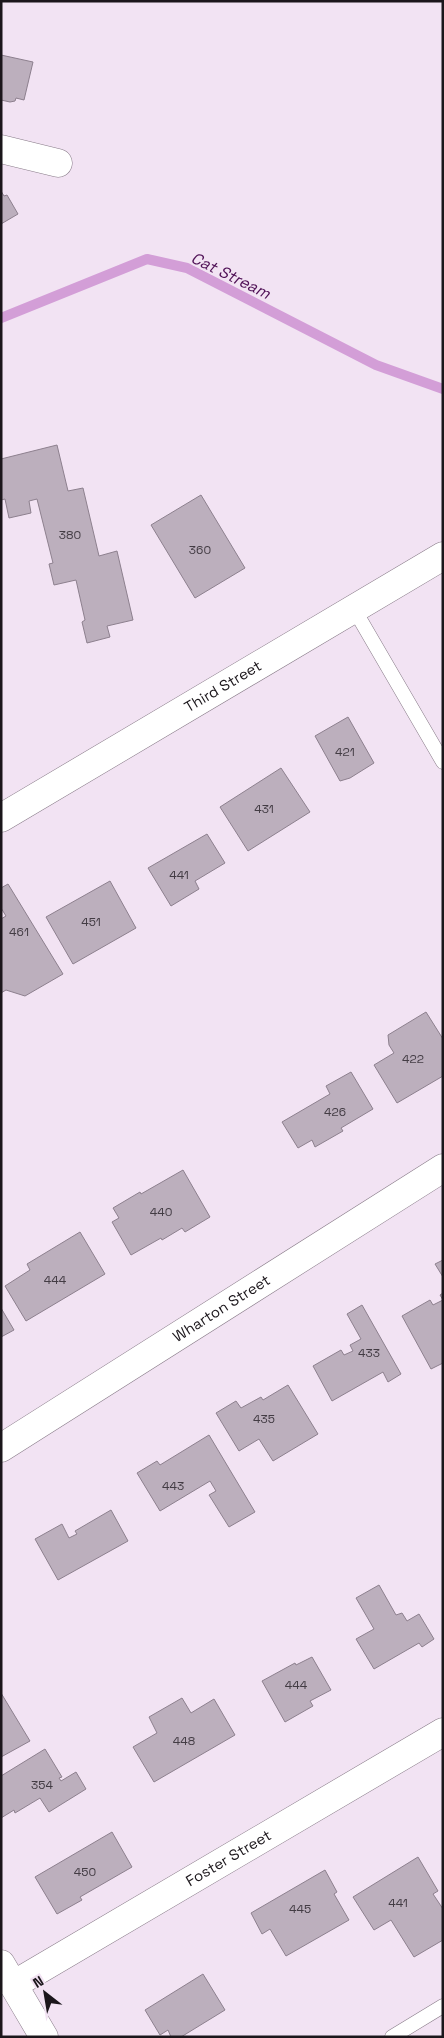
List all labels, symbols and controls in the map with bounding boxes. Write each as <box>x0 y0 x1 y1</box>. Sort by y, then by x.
water label: Cat Stream <box>188 247 275 304</box>
house number: 380 <box>59 527 81 543</box>
house number: 360 <box>189 542 211 558</box>
street label: Third Street <box>181 656 265 716</box>
house number: 421 <box>335 744 355 760</box>
house number: 431 <box>254 801 274 817</box>
house number: 441 <box>169 867 189 883</box>
house number: 451 <box>81 914 101 930</box>
house number: 461 <box>9 924 29 940</box>
house number: 422 <box>402 1051 424 1067</box>
house number: 426 <box>324 1104 346 1120</box>
house number: 440 <box>150 1204 172 1220</box>
street label: Wharton Street <box>169 1270 273 1346</box>
house number: 444 <box>44 1272 67 1288</box>
house number: 433 <box>358 1345 380 1361</box>
house number: 435 <box>253 1411 275 1427</box>
house number: 443 <box>162 1478 184 1494</box>
house number: 444 <box>285 1677 308 1693</box>
house number: 448 <box>173 1733 195 1749</box>
house number: 354 <box>31 1777 53 1793</box>
street label: Foster Street <box>182 1825 274 1890</box>
house number: 450 <box>74 1864 96 1880</box>
house number: 441 <box>388 1895 408 1911</box>
house number: 445 <box>289 1901 311 1917</box>
north arrow <box>20 1968 70 2018</box>
text: N <box>30 1972 47 1992</box>

